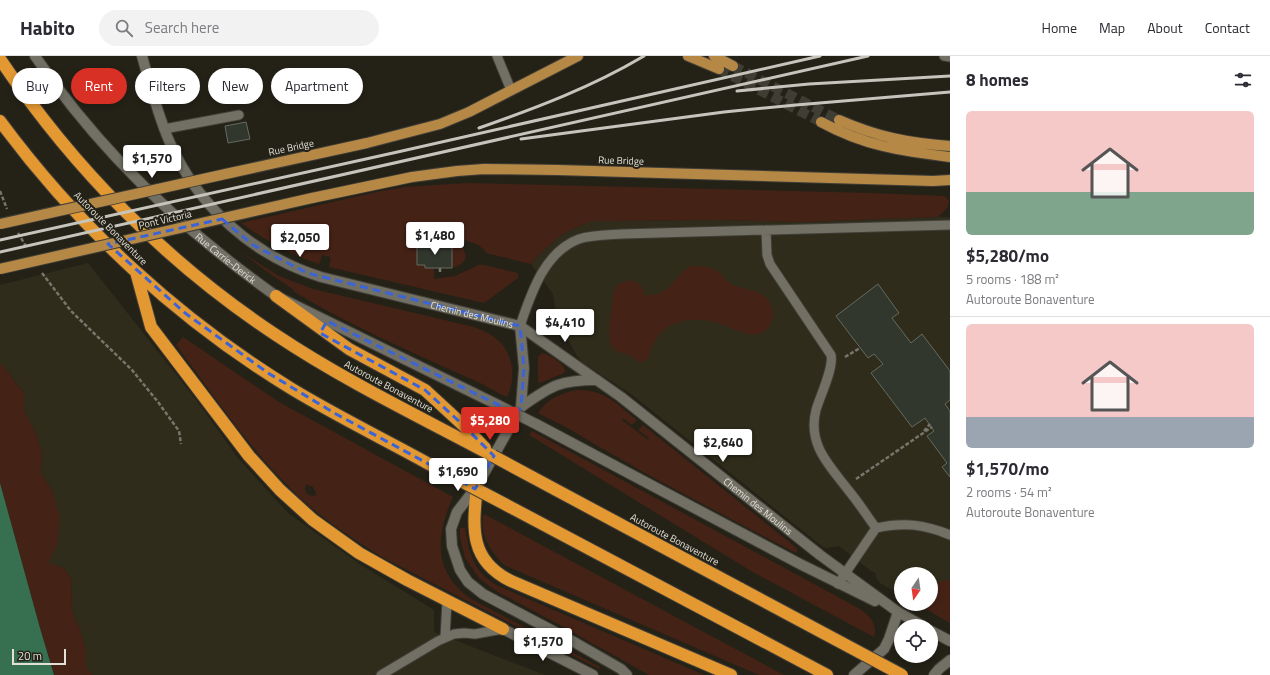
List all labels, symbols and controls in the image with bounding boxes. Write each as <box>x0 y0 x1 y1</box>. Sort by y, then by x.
search box <box>99 10 379 46</box>
text: Habito <box>20 13 75 42</box>
text: Search here <box>145 16 219 39</box>
icon: search <box>113 17 135 39</box>
text: Home <box>1042 17 1077 38</box>
text: Map <box>1099 17 1125 38</box>
text: About <box>1147 17 1183 38</box>
text: Contact <box>1205 17 1250 38</box>
text: 8 homes <box>966 67 1029 93</box>
chip: Buy <box>12 68 63 104</box>
chip: Rent <box>71 68 127 104</box>
chip: Filters <box>135 68 200 104</box>
chip: New <box>208 68 263 104</box>
chip: Apartment <box>271 68 363 104</box>
icon: filters <box>1232 69 1254 91</box>
street label: Rue Bridge <box>267 135 315 160</box>
icon: home <box>1074 137 1146 209</box>
pin: $1,570 <box>119 145 185 179</box>
text: $1,570 <box>132 148 172 168</box>
street label: Rue Bridge <box>598 152 644 169</box>
street label: Autoroute Bonaventure <box>70 188 151 269</box>
street label: Pont Victoria <box>137 206 193 233</box>
pin: $1,480 <box>402 222 468 256</box>
pin: $2,050 <box>267 224 333 258</box>
text: $1,480 <box>415 225 455 245</box>
text: $2,050 <box>280 227 320 247</box>
street label: Rue Carrie-Derick <box>192 229 259 287</box>
text: $5,280/mo <box>966 243 1049 269</box>
text: 5 rooms · 188 m² <box>966 269 1059 289</box>
text: Autoroute Bonaventure <box>966 289 1095 309</box>
street label: Chemin des Moulins <box>429 297 515 332</box>
pin: $4,410 <box>532 309 598 343</box>
text: $4,410 <box>545 312 585 332</box>
icon: home <box>1074 350 1146 422</box>
street label: Autoroute Bonaventure <box>342 357 436 416</box>
pin: $5,280 <box>457 407 523 441</box>
text: $5,280 <box>470 410 510 430</box>
pin: $2,640 <box>690 429 756 463</box>
text: $2,640 <box>703 432 743 452</box>
text: $1,570/mo <box>966 456 1049 482</box>
pin: $1,690 <box>425 458 491 492</box>
text: $1,690 <box>438 461 478 481</box>
street label: Chemin des Moulins <box>720 474 796 539</box>
text: 2 rooms · 54 m² <box>966 482 1052 502</box>
text: Autoroute Bonaventure <box>966 502 1095 522</box>
street label: Autoroute Bonaventure <box>628 510 722 569</box>
north arrow <box>894 567 938 611</box>
map controls <box>894 567 938 663</box>
button: locate <box>894 619 938 663</box>
pin: $1,570 <box>510 628 576 662</box>
text: $1,570 <box>523 631 563 651</box>
scale bar <box>12 647 66 666</box>
text: 20 m <box>18 648 42 664</box>

